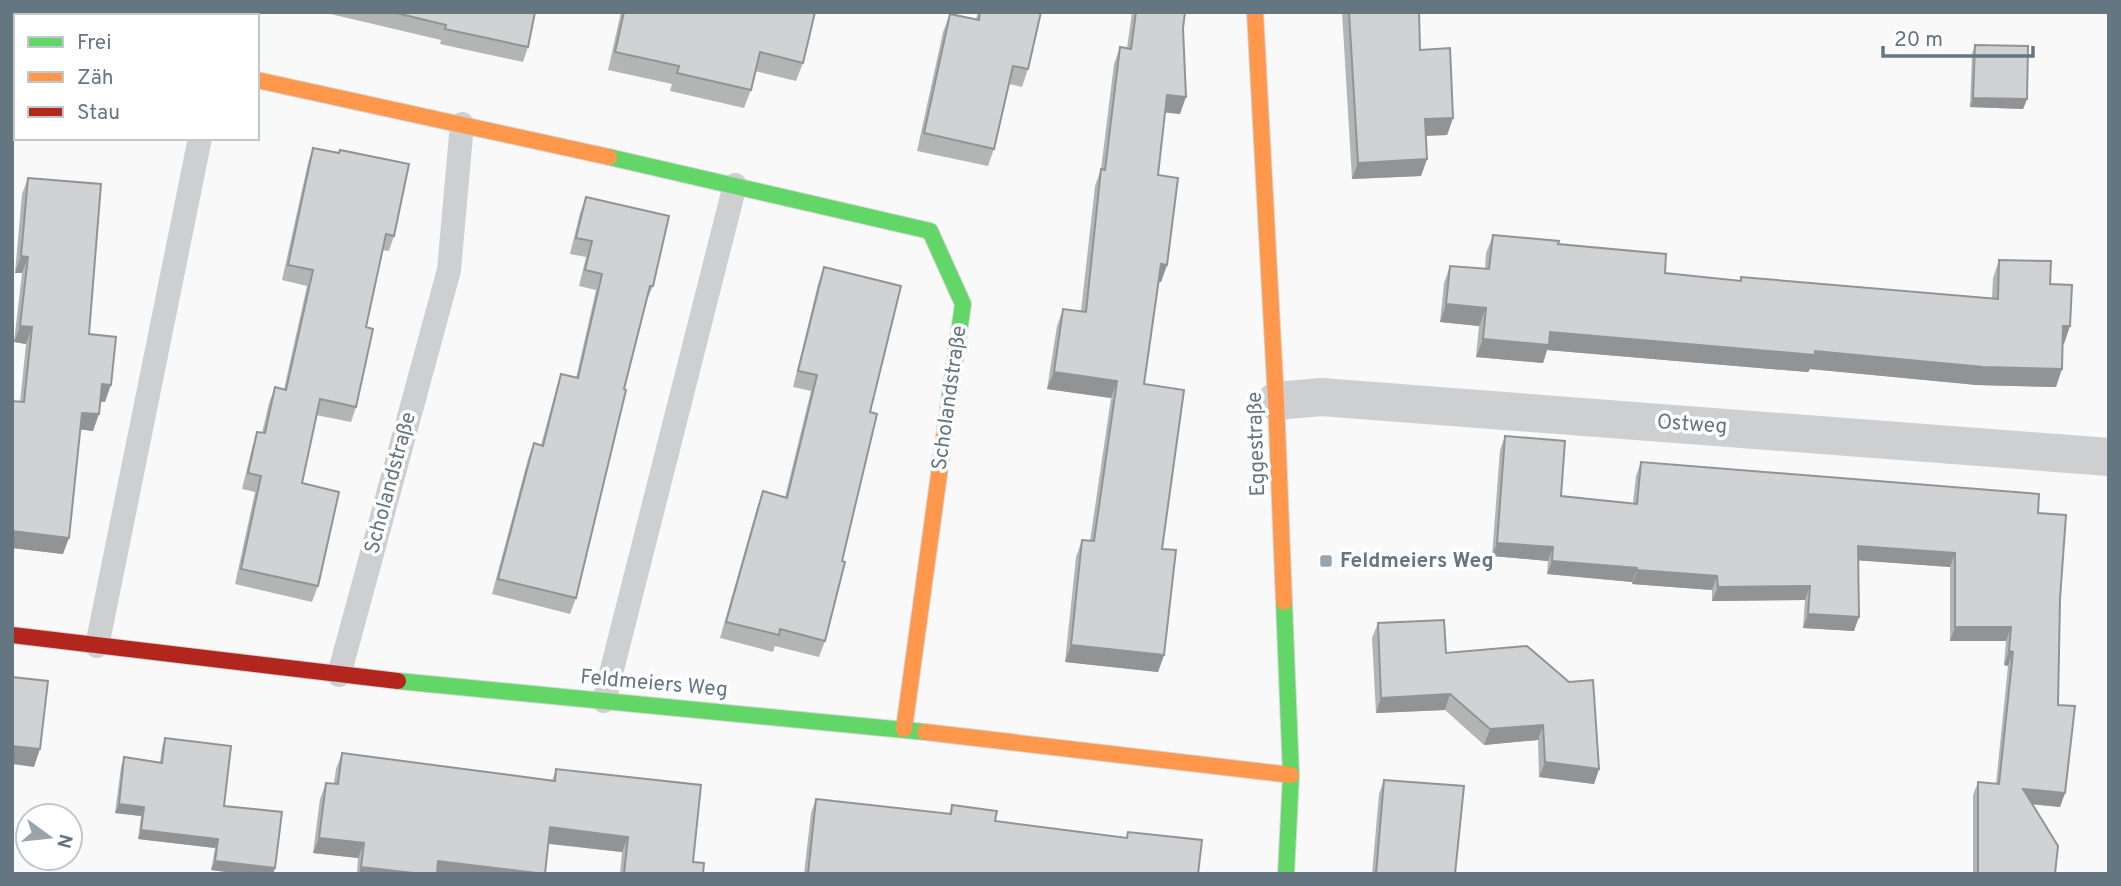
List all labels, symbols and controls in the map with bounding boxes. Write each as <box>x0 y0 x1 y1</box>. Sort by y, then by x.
legend <box>14 14 259 140</box>
scale bar <box>1883 14 2034 58</box>
text: 20 m <box>1894 27 1943 54</box>
text: Frei <box>77 30 112 57</box>
text: Zäh <box>77 65 114 92</box>
text: Stau <box>77 100 120 127</box>
street label: Scholandstraße <box>926 324 974 472</box>
street label: Eggestraße <box>1242 391 1272 497</box>
street label: Scholandstraße <box>359 409 423 557</box>
street label: Ostweg <box>1656 409 1728 441</box>
place label: Feldmeiers Weg <box>1340 548 1494 575</box>
marker: Feldmeiers Weg <box>1318 553 1334 569</box>
street label: Feldmeiers Weg <box>579 664 729 704</box>
north arrow <box>14 802 84 872</box>
text: N <box>50 831 77 851</box>

